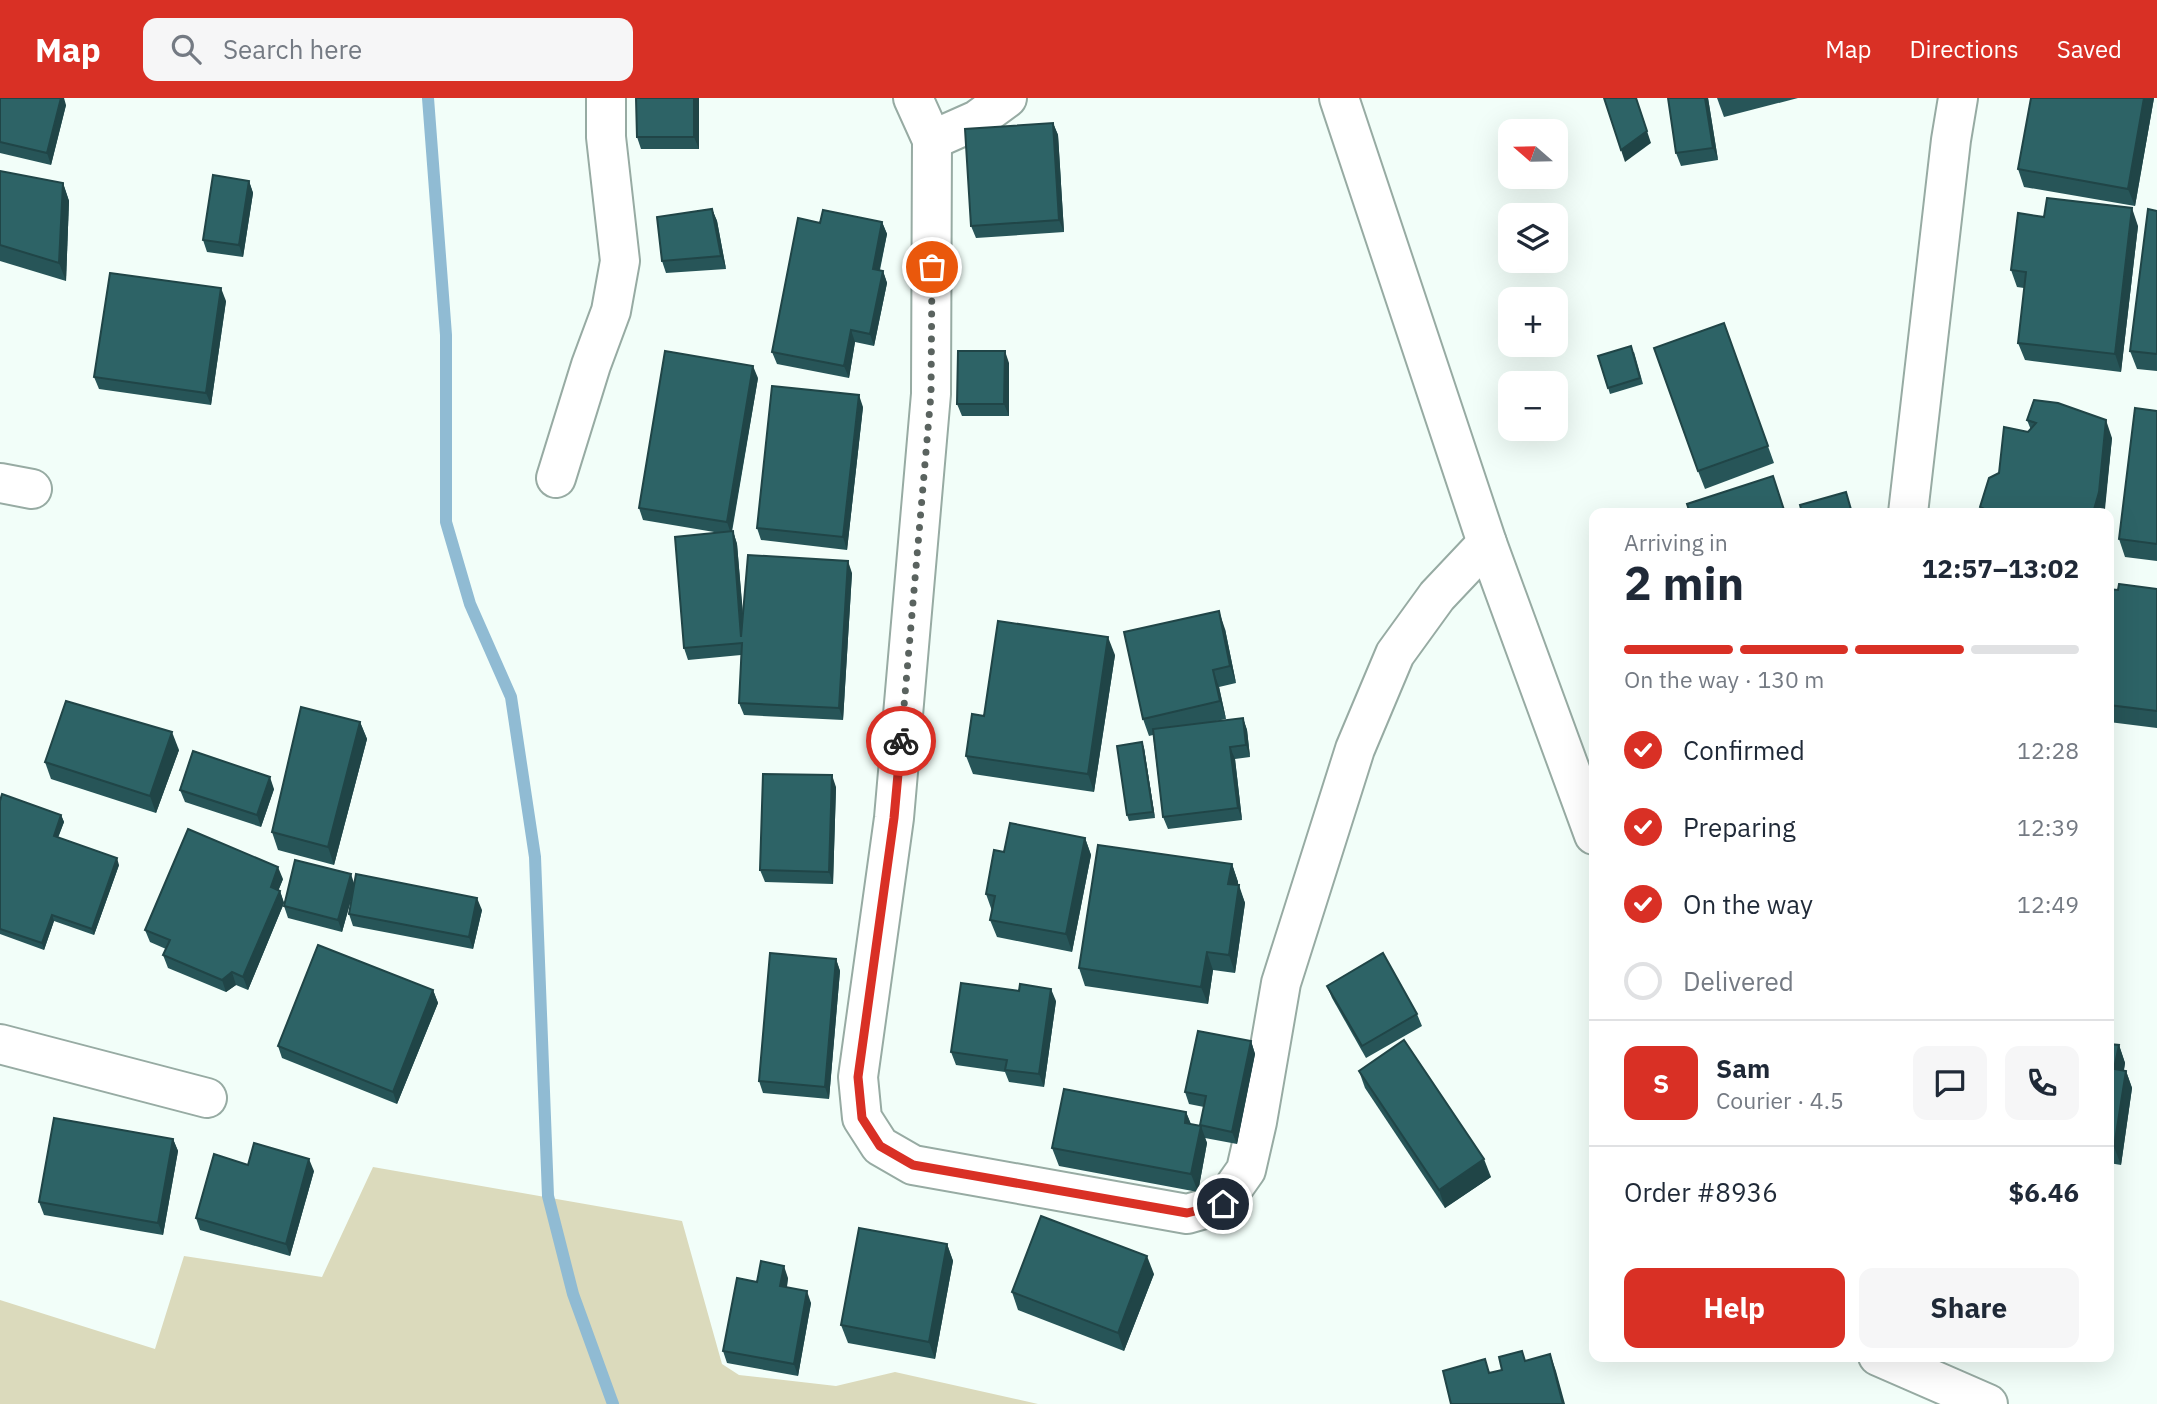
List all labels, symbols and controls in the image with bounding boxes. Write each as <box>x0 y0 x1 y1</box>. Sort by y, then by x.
search box <box>143 18 633 81</box>
text: Map <box>35 28 101 71</box>
icon: search <box>167 30 205 68</box>
text: Search here <box>223 32 362 66</box>
text: Map <box>1825 33 1871 65</box>
text: Directions <box>1909 33 2019 65</box>
text: Saved <box>2057 33 2122 65</box>
north arrow <box>1498 119 1568 189</box>
map controls <box>1498 119 1568 441</box>
button: layers <box>1498 203 1568 273</box>
pin <box>902 237 962 297</box>
icon: bag <box>913 248 951 286</box>
button: + <box>1498 287 1568 357</box>
button: − <box>1498 371 1568 441</box>
text: Arriving in <box>1624 527 1728 557</box>
text: 12:57–13:02 <box>1922 551 2079 585</box>
text: 2 min <box>1624 553 1744 613</box>
text: On the way · 130 m <box>1624 664 1824 694</box>
courier <box>866 706 936 776</box>
icon: bike <box>882 722 920 760</box>
icon: check <box>1624 731 1662 769</box>
text: Confirmed <box>1683 733 1805 767</box>
text: 12:28 <box>2017 735 2079 765</box>
icon: check <box>1624 808 1662 846</box>
text: Preparing <box>1683 810 1796 844</box>
text: 12:39 <box>2017 812 2079 842</box>
icon: check <box>1624 885 1662 923</box>
text: On the way <box>1683 887 1813 921</box>
text: 12:49 <box>2017 889 2079 919</box>
text: Delivered <box>1683 964 1794 998</box>
button: chat <box>1913 1046 1987 1120</box>
button: phone <box>2005 1046 2079 1120</box>
text: Sam <box>1716 1051 1770 1085</box>
text: S <box>1653 1066 1669 1100</box>
text: Courier · 4.5 <box>1716 1085 1844 1115</box>
pin <box>1193 1174 1253 1234</box>
text: Order #8936 <box>1624 1175 1778 1209</box>
text: $6.46 <box>2009 1175 2079 1209</box>
icon: home <box>1204 1185 1242 1223</box>
button: Help <box>1624 1268 1845 1348</box>
button: Share <box>1859 1268 2079 1348</box>

